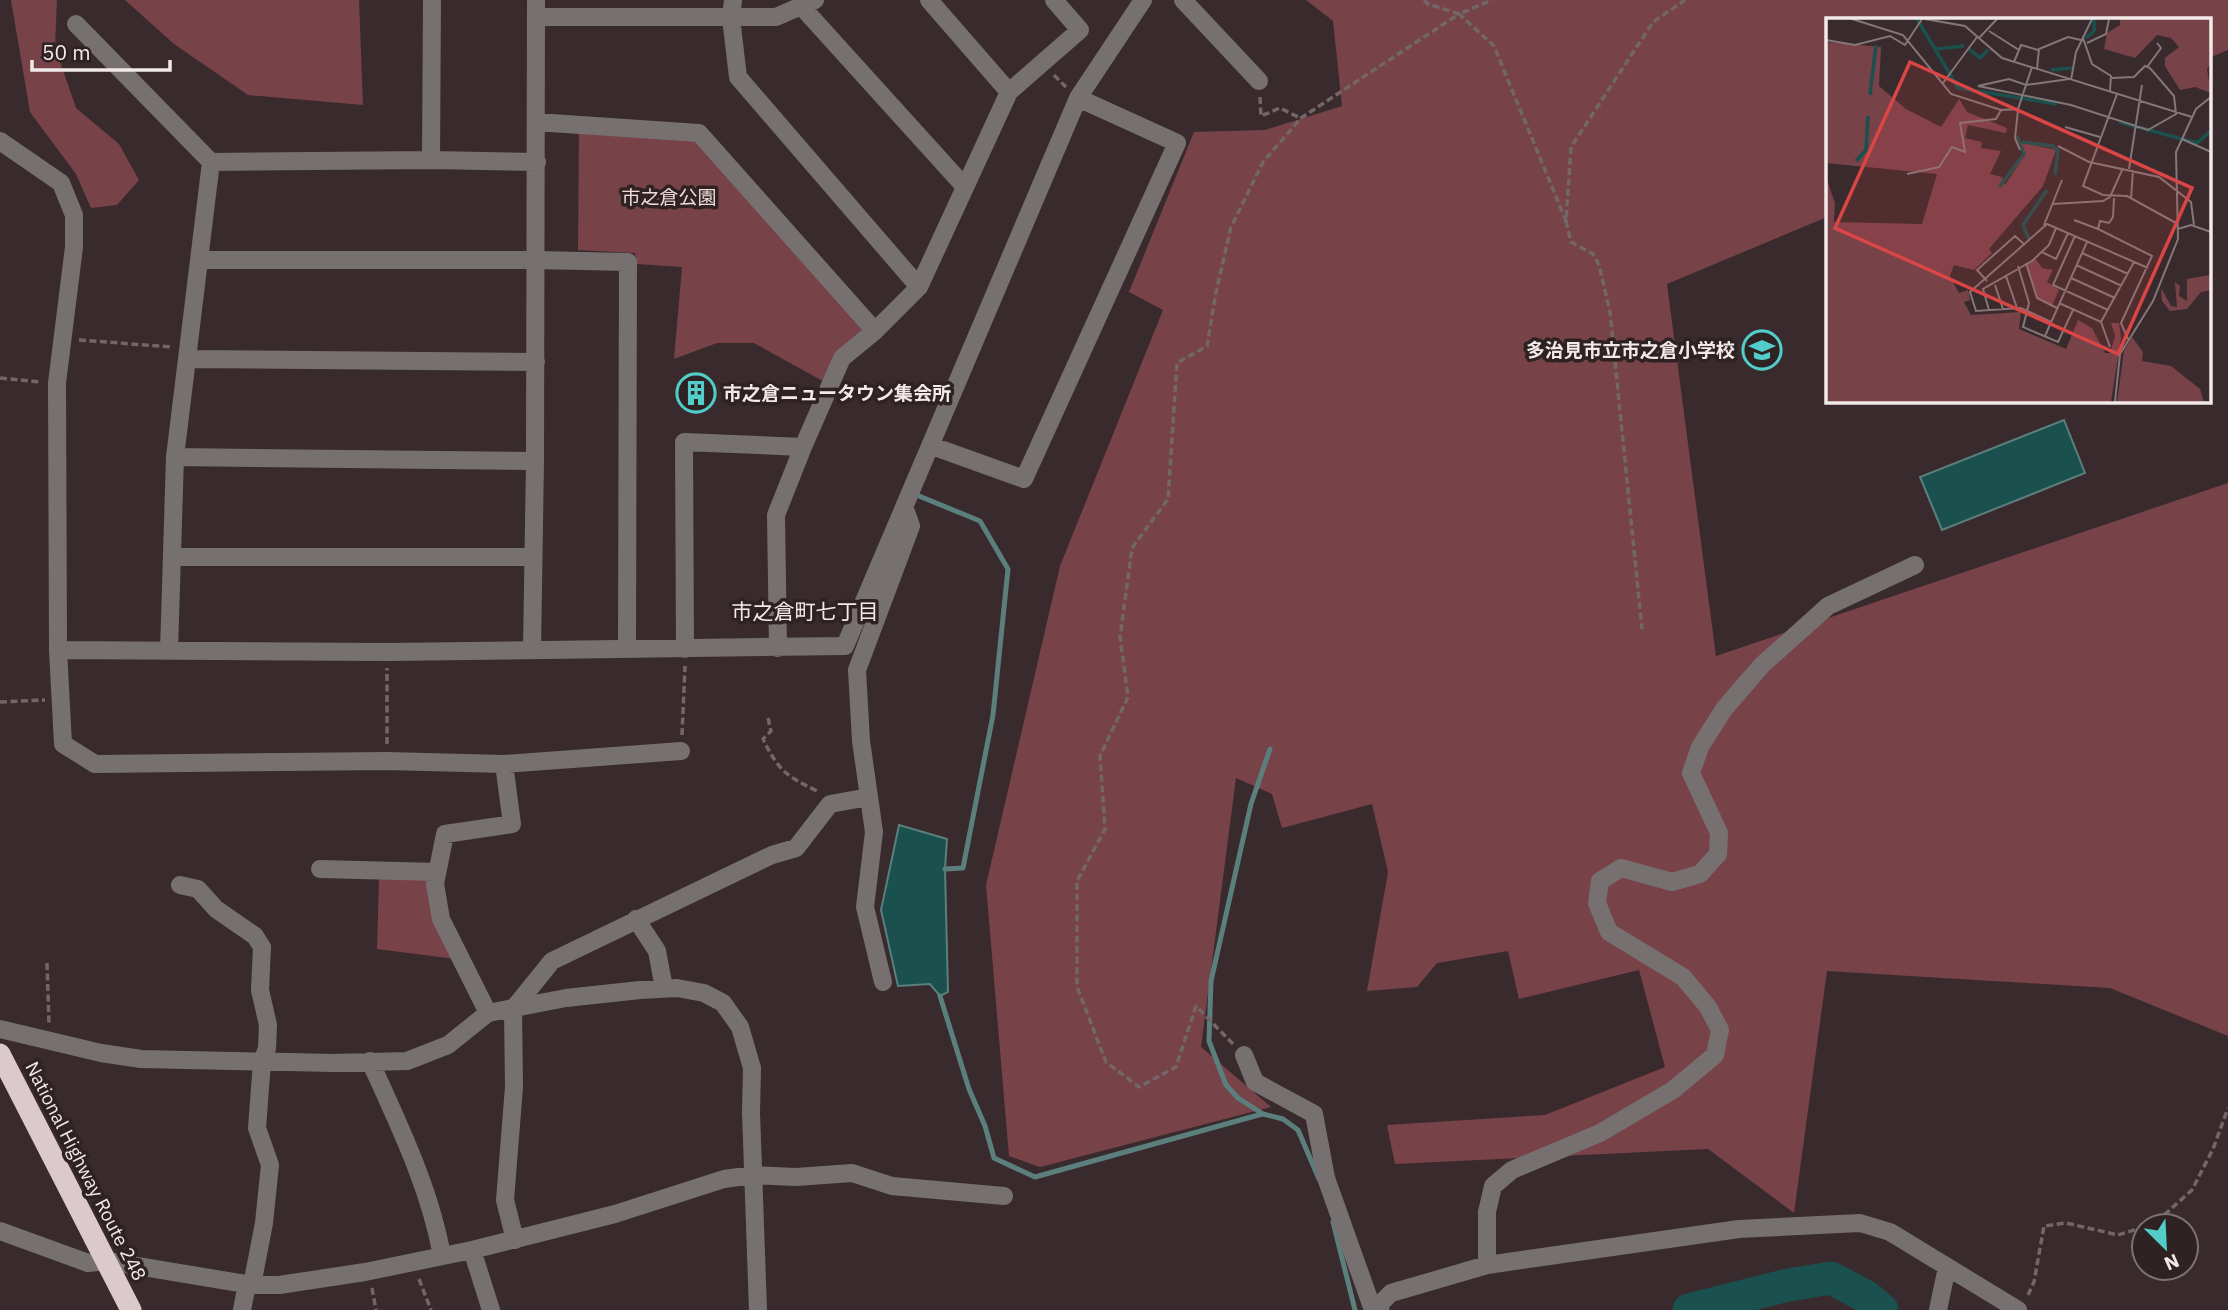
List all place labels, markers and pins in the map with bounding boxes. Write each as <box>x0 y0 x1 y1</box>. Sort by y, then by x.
school or university icon: 多治見市立市之倉小学校 <box>1741 329 1783 371</box>
place label: 多治見市立市之倉小学校 <box>1526 338 1735 362</box>
building icon: 市之倉ニュータウン集会所 <box>675 372 717 414</box>
place label: 市之倉ニュータウン集会所 <box>723 381 951 405</box>

